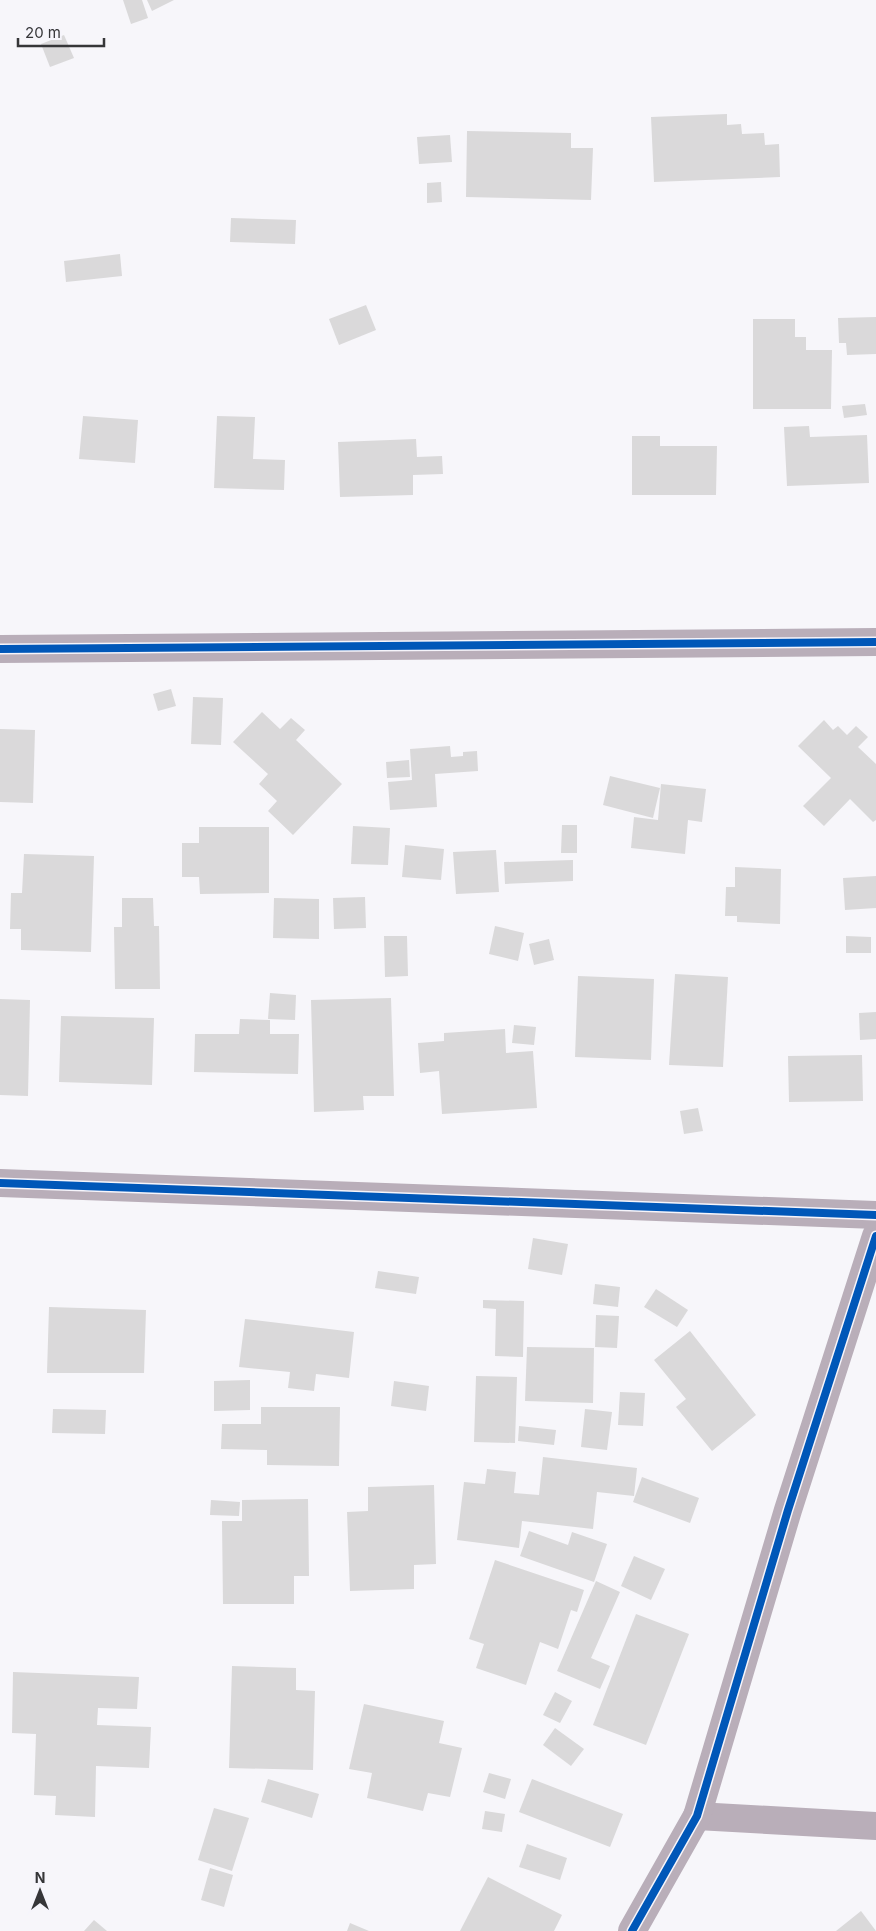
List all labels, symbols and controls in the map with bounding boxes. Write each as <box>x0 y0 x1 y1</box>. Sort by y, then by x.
scale bar <box>18 15 104 47</box>
text: 20 m <box>25 23 61 42</box>
north arrow <box>15 1866 65 1916</box>
text: N <box>35 1869 45 1886</box>

